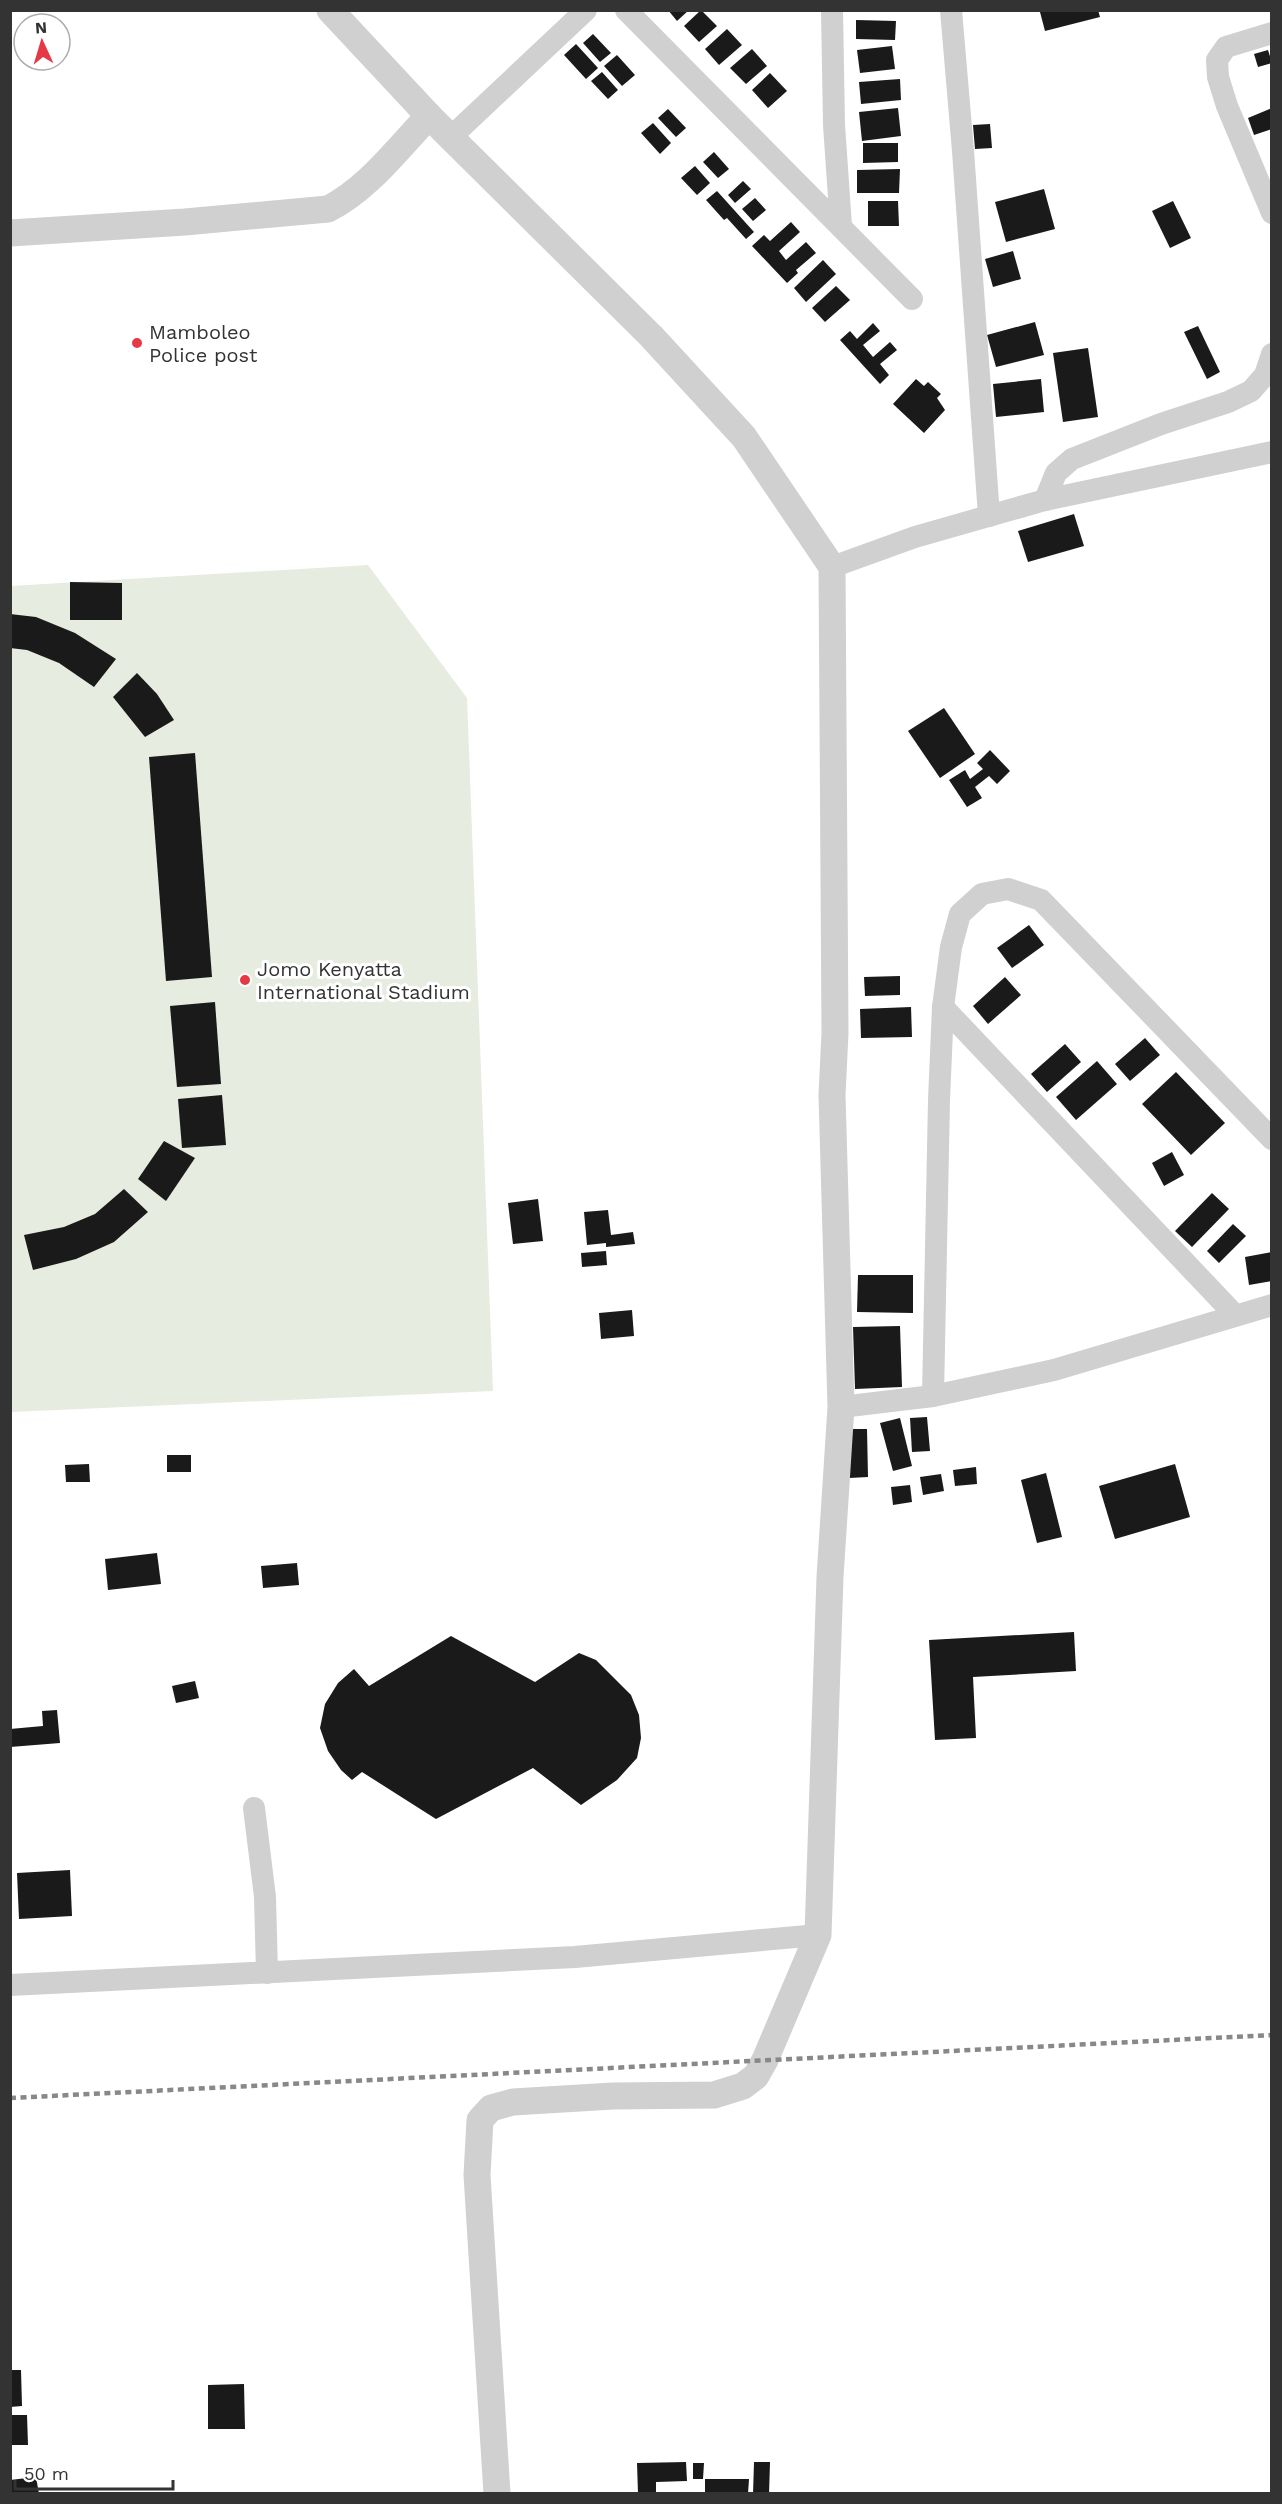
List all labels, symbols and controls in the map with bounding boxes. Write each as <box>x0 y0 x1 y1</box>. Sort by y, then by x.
north arrow <box>12 12 72 72</box>
text: N <box>34 18 48 37</box>
place label: Mamboleo Police post <box>149 320 258 367</box>
marker: Mamboleo Police post <box>130 336 144 350</box>
place label: Jomo Kenyatta International Stadium <box>257 957 470 1004</box>
marker: Jomo Kenyatta International Stadium <box>238 973 252 987</box>
scale bar <box>15 2453 172 2491</box>
text: 50 m <box>24 2463 69 2484</box>

